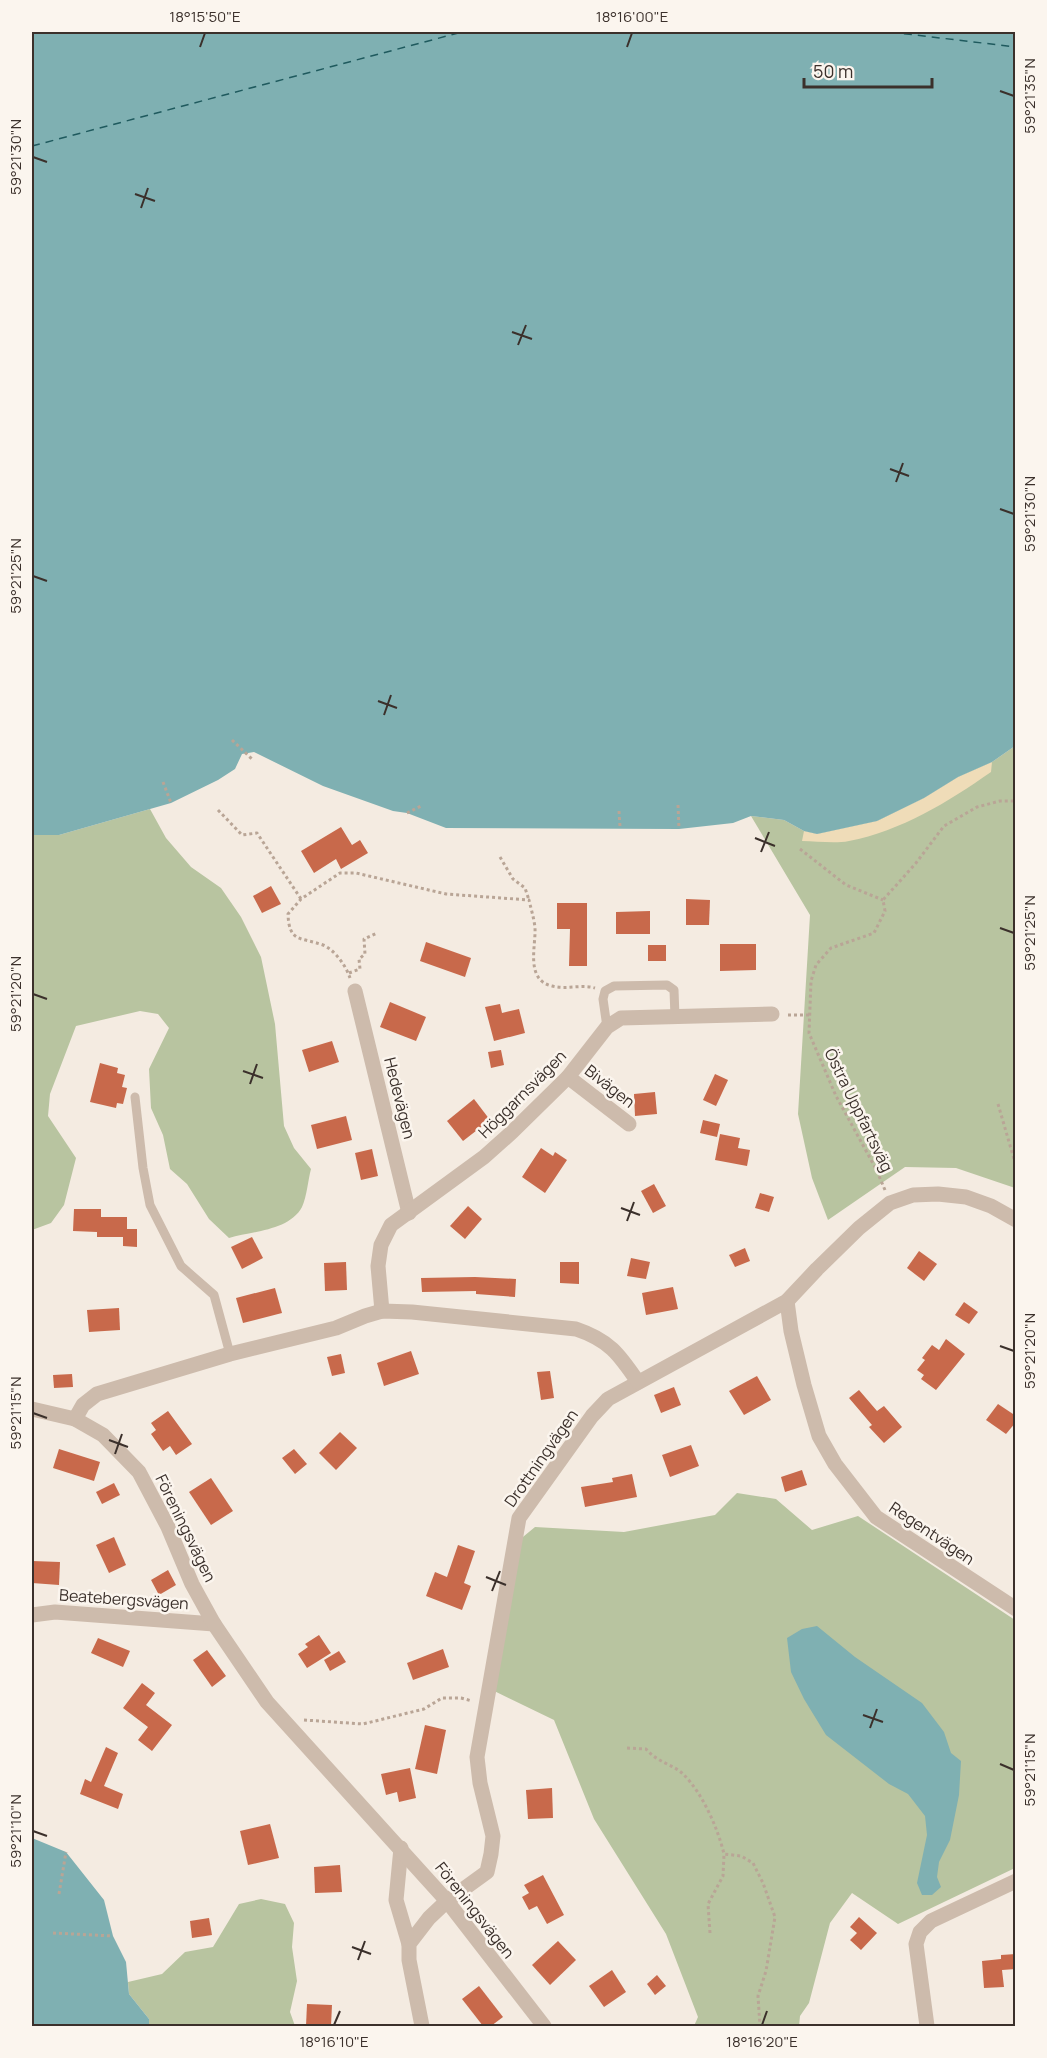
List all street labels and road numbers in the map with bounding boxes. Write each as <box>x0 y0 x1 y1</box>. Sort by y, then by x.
street label: Höggarnsvägen <box>473 1045 571 1143</box>
street label: Östra Uppfartsväg <box>820 1045 898 1175</box>
street label: Hedevägen <box>379 1055 421 1141</box>
street label: Bivägen <box>580 1059 640 1113</box>
street label: Drottningvägen <box>499 1405 583 1511</box>
street label: Föreningsvägen <box>150 1471 222 1585</box>
street label: Regentvägen <box>885 1496 979 1570</box>
street label: Beatebergsvägen <box>59 1584 189 1614</box>
street label: Föreningsvägen <box>430 1857 520 1963</box>

